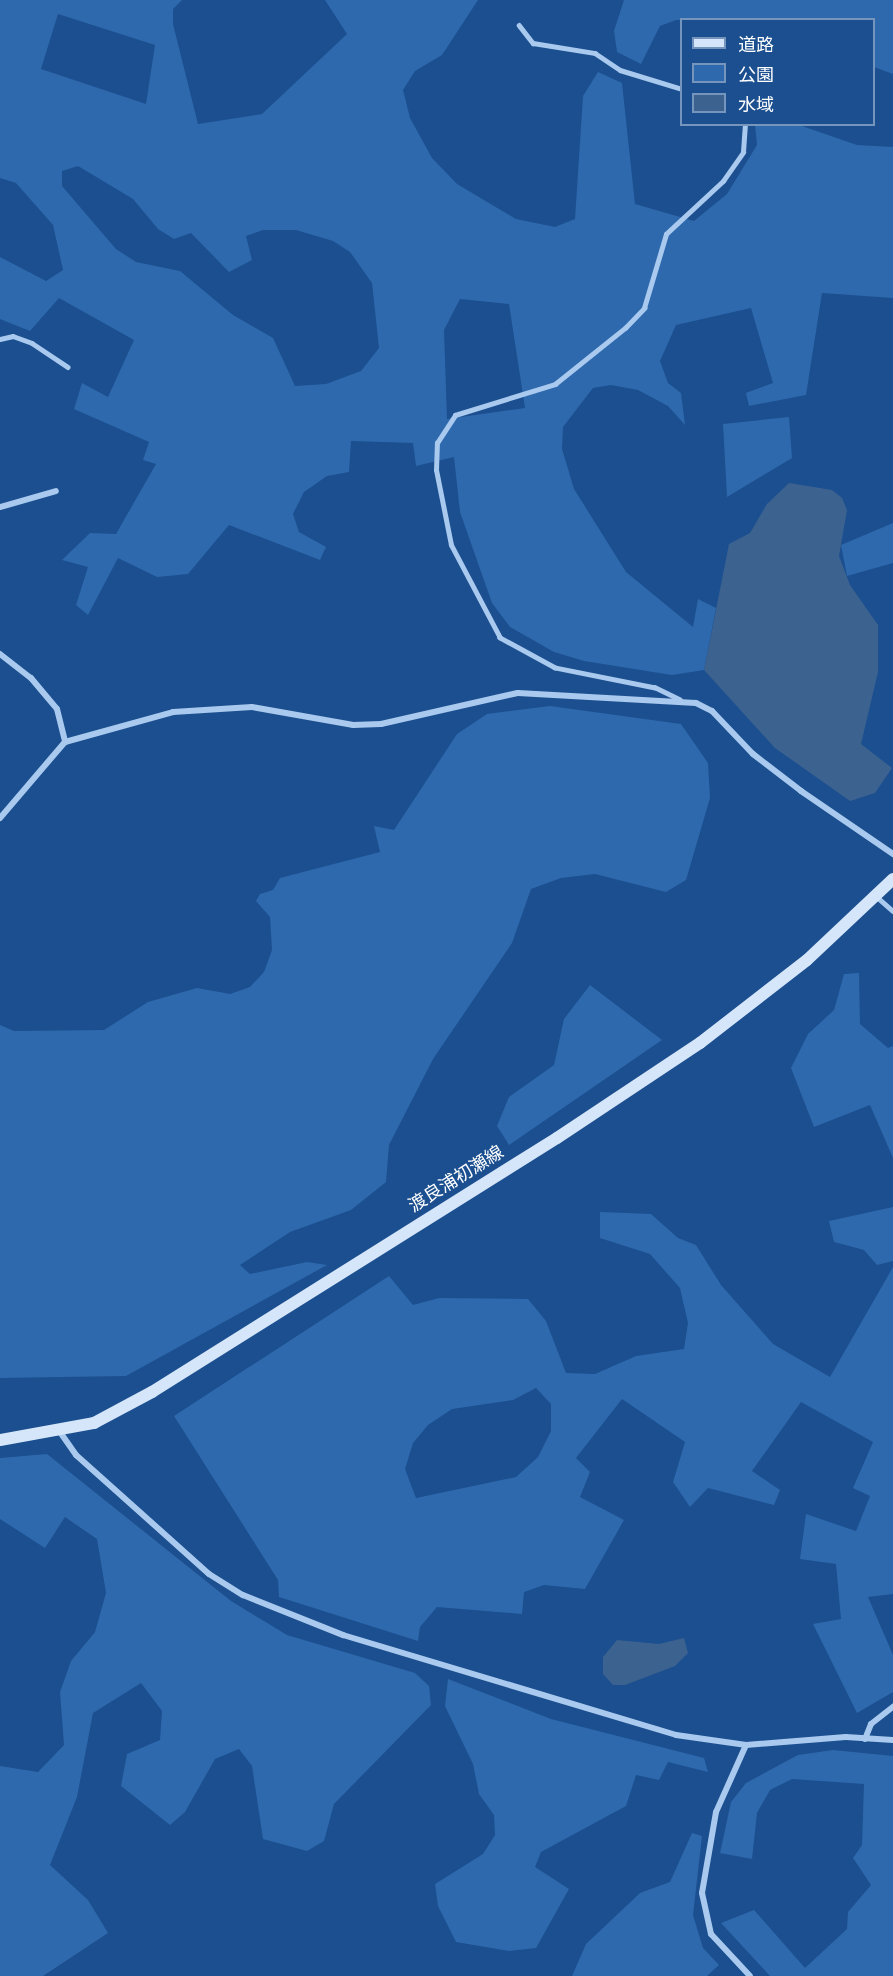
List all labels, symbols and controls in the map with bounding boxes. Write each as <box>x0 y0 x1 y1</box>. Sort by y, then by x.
legend <box>680 18 875 126</box>
text: 道路 <box>738 34 774 56</box>
text: 公園 <box>738 64 774 86</box>
text: 水域 <box>738 94 774 116</box>
street label: 渡良浦初瀬線 <box>404 1141 508 1217</box>

